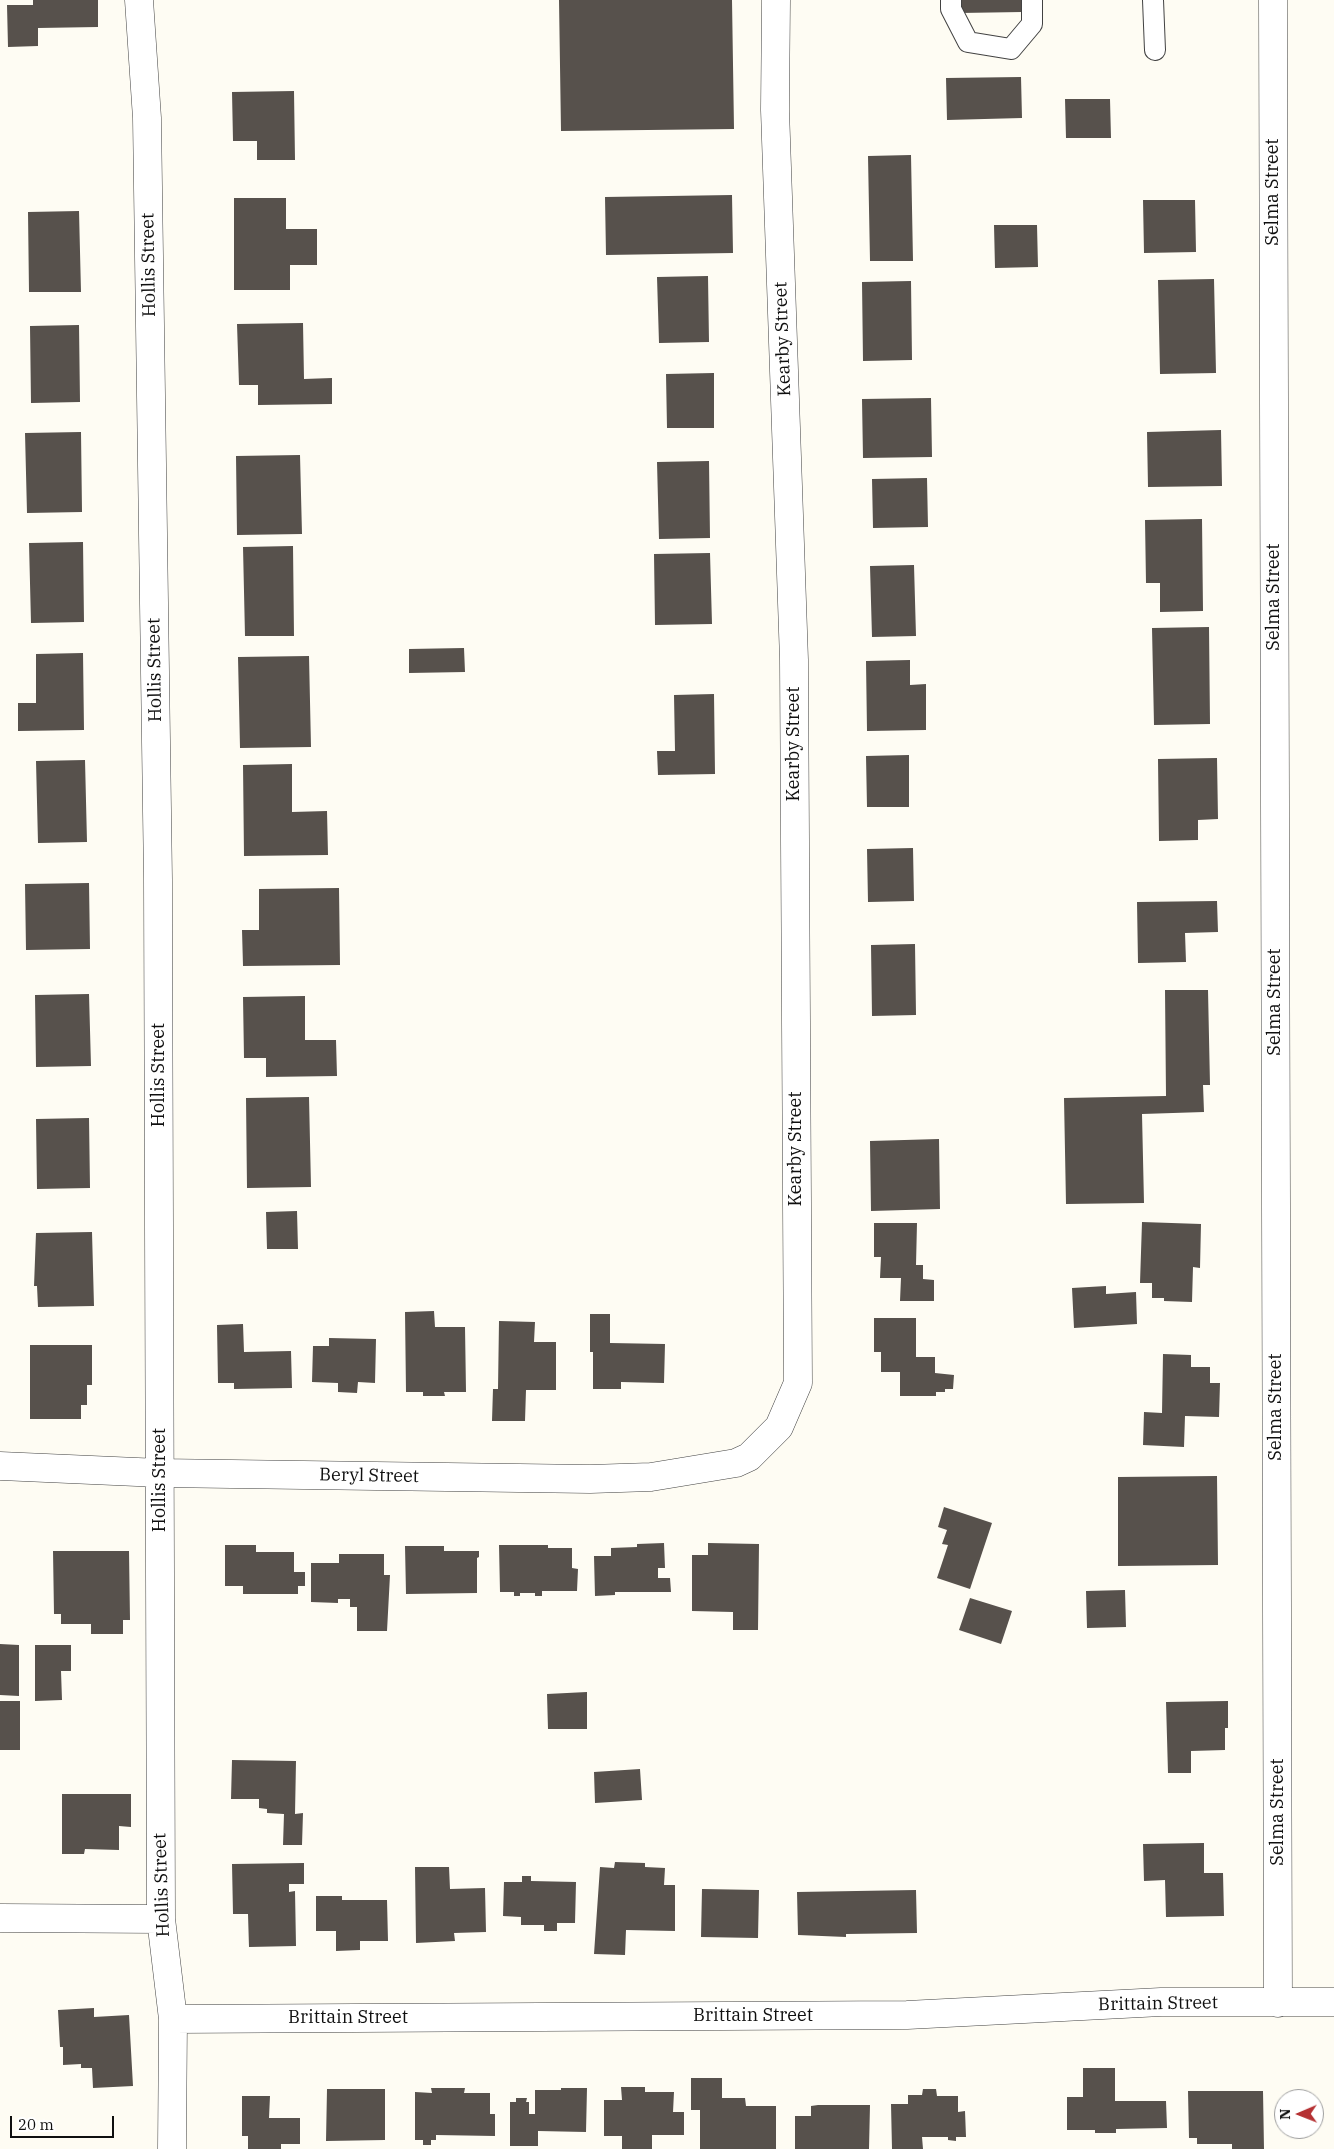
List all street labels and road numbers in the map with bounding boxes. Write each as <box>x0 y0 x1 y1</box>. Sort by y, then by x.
street label: Selma Street <box>1262 138 1284 246</box>
street label: Hollis Street <box>137 213 161 317</box>
street label: Kearby Street <box>770 281 796 397</box>
street label: Selma Street <box>1263 543 1285 651</box>
street label: Hollis Street <box>143 618 167 722</box>
street label: Kearby Street <box>783 687 805 801</box>
street label: Selma Street <box>1264 948 1286 1056</box>
street label: Hollis Street <box>148 1023 170 1127</box>
street label: Kearby Street <box>785 1092 807 1206</box>
street label: Selma Street <box>1265 1353 1287 1461</box>
street label: Hollis Street <box>149 1428 171 1532</box>
street label: Beryl Street <box>319 1464 419 1488</box>
street label: Selma Street <box>1267 1758 1289 1866</box>
street label: Hollis Street <box>149 1832 175 1938</box>
street label: Brittain Street <box>1098 1992 1218 2016</box>
street label: Brittain Street <box>693 2005 813 2027</box>
street label: Brittain Street <box>288 2007 408 2029</box>

